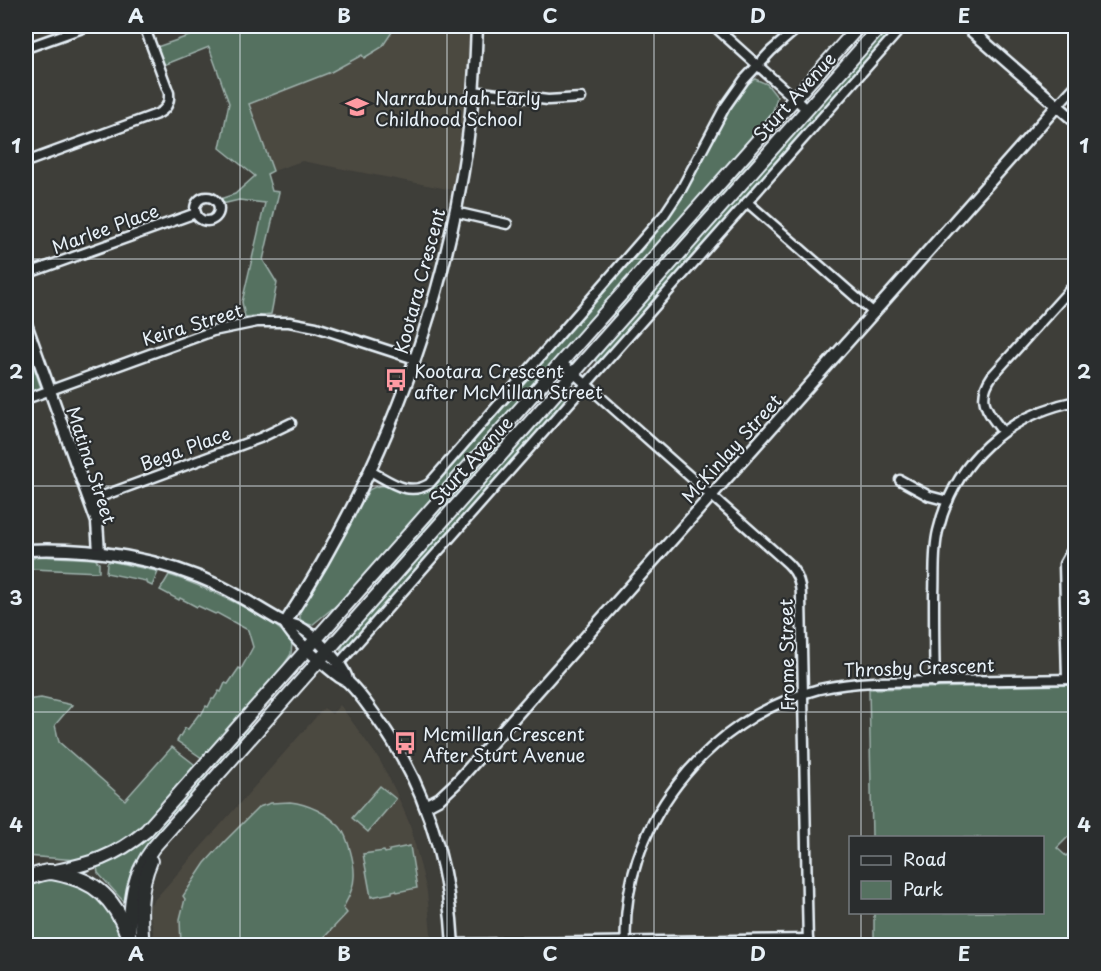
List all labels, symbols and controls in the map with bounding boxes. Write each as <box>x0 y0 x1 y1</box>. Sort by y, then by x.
text: A <box>128 0 144 30</box>
text: B <box>337 0 351 30</box>
text: C <box>542 0 558 30</box>
text: D <box>750 0 766 30</box>
text: E <box>958 0 970 30</box>
street label: Sturt Avenue <box>747 45 842 147</box>
place label: Narrabundah Early Childhood School <box>375 84 541 132</box>
school or university icon: Narrabundah Early Childhood School <box>344 94 370 120</box>
text: 1 <box>11 130 21 160</box>
text: 1 <box>1079 130 1089 160</box>
street label: Marlee Place <box>48 196 162 260</box>
street label: Kootara Crescent <box>387 205 451 357</box>
street label: Keira Street <box>139 296 245 352</box>
text: 2 <box>9 356 23 386</box>
text: 2 <box>1077 356 1091 386</box>
place label: Kootara Crescent after McMillan Street <box>414 357 603 405</box>
bus stop icon: Kootara Crescent after McMillan Street <box>383 367 409 393</box>
street label: McKinlay Street <box>675 388 787 508</box>
street label: Matina Street <box>60 403 124 527</box>
street label: Sturt Avenue <box>424 409 519 511</box>
street label: Bega Place <box>136 419 234 477</box>
text: 3 <box>9 582 23 612</box>
text: 3 <box>1077 582 1091 612</box>
street label: Frome Street <box>772 599 800 711</box>
street label: Throsby Crescent <box>843 651 995 683</box>
place label: Mcmillan Crescent After Sturt Avenue <box>423 720 586 768</box>
bus stop icon: Mcmillan Crescent After Sturt Avenue <box>392 730 418 756</box>
text: 4 <box>9 809 23 839</box>
text: 4 <box>1077 809 1091 839</box>
legend <box>849 836 1044 914</box>
text: Road <box>903 845 947 872</box>
text: Park <box>903 875 943 902</box>
text: A <box>128 938 144 968</box>
text: B <box>337 938 351 968</box>
text: C <box>542 938 558 968</box>
text: D <box>750 938 766 968</box>
text: E <box>958 938 970 968</box>

